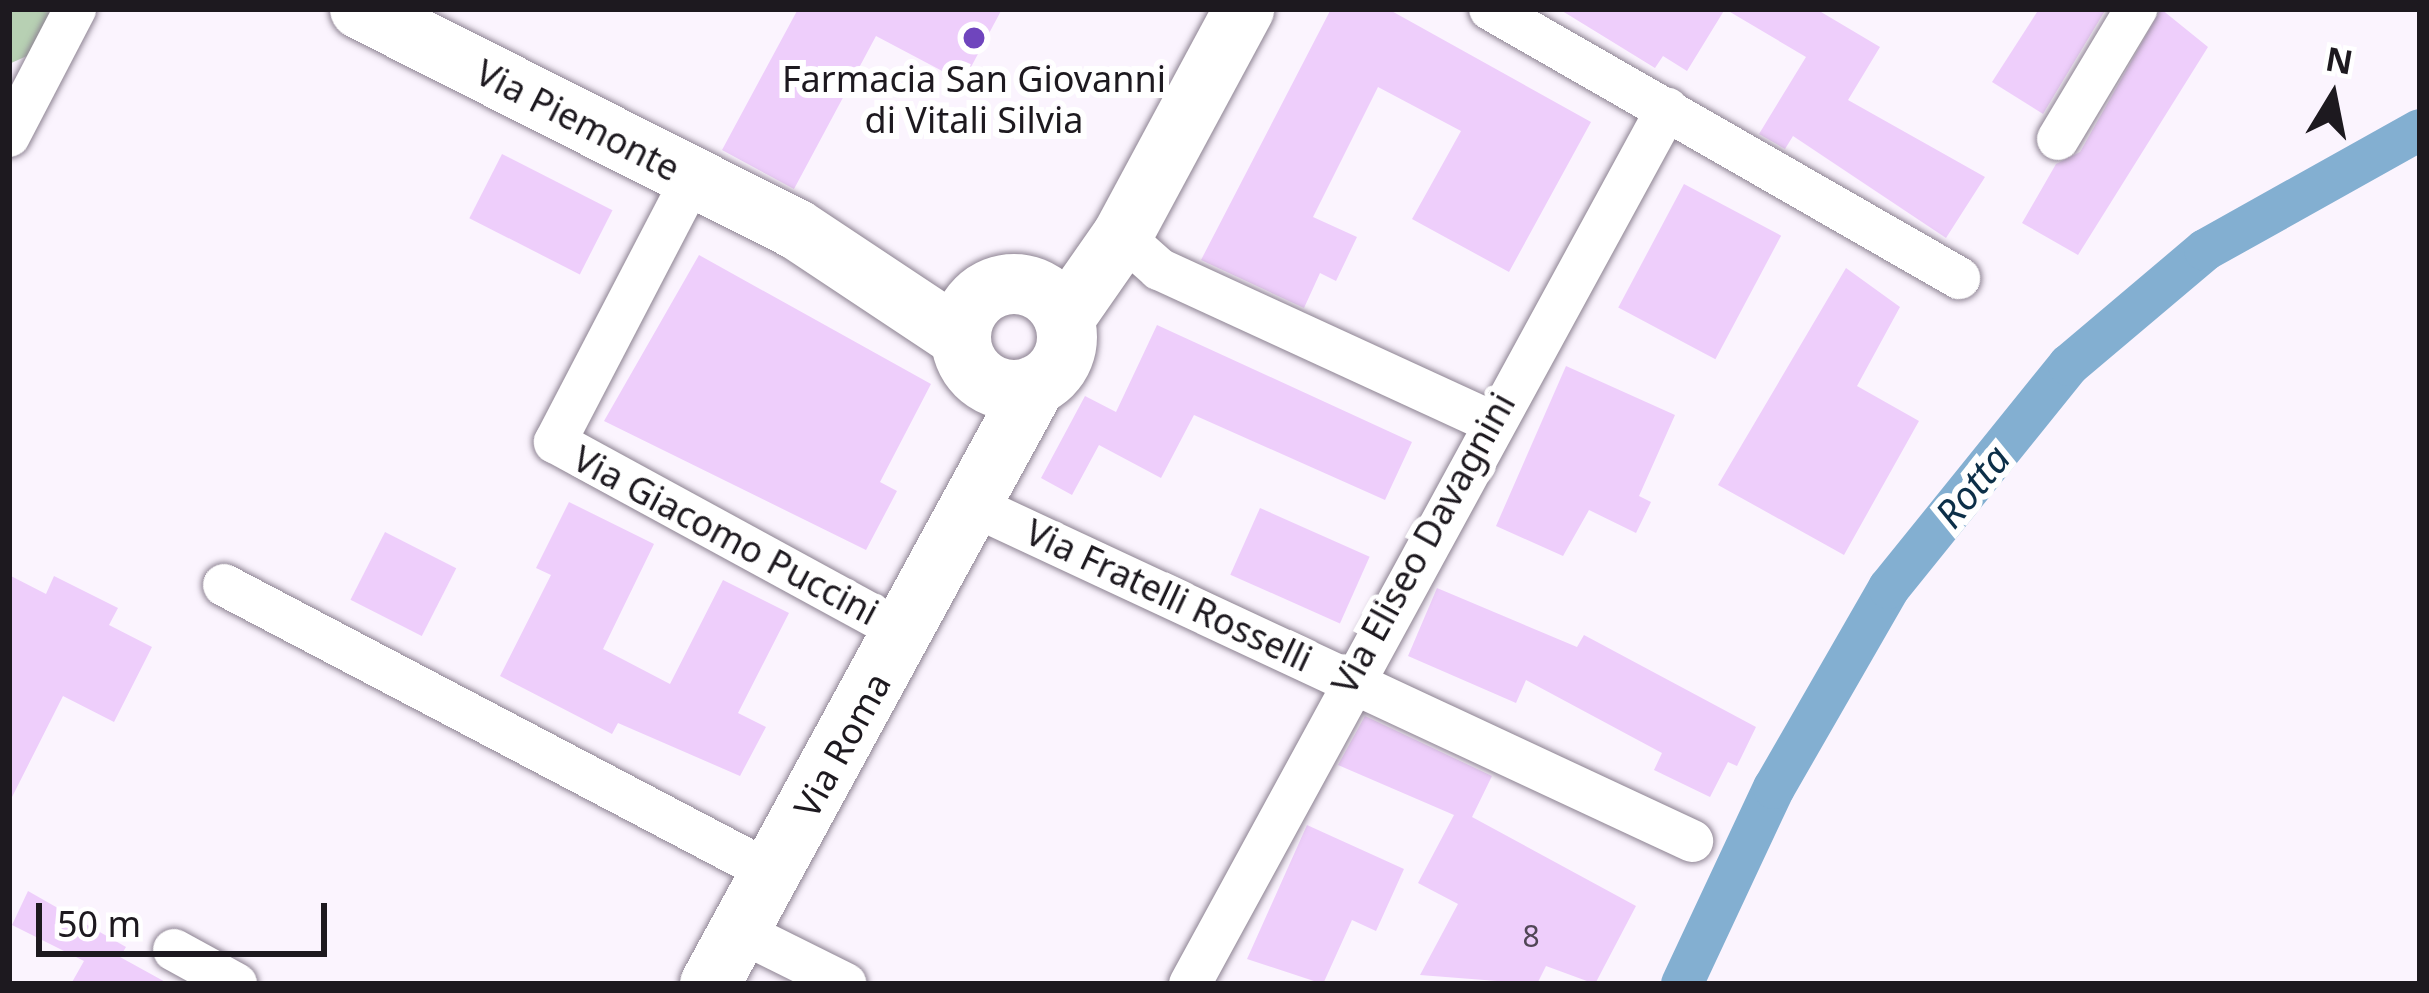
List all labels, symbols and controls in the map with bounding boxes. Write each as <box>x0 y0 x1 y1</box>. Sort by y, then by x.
marker: Farmacia San Giovanni di Vitali Silvia <box>961 25 987 51</box>
north arrow <box>2273 36 2393 156</box>
text: N <box>2322 36 2356 85</box>
street label: Via Piemonte <box>469 50 687 190</box>
place label: Farmacia San Giovanni di Vitali Silvia <box>782 56 1166 141</box>
street label: Via Eliseo Davagnini <box>1322 385 1524 701</box>
water label: Rotta <box>1925 435 2019 537</box>
street label: Via Giacomo Puccini <box>566 436 886 634</box>
street label: Via Fratelli Rosselli <box>1019 510 1319 680</box>
street label: Via Roma <box>785 665 899 825</box>
scale bar <box>42 879 333 953</box>
text: 50 m <box>57 899 141 948</box>
house number: 8 <box>1522 918 1540 954</box>

